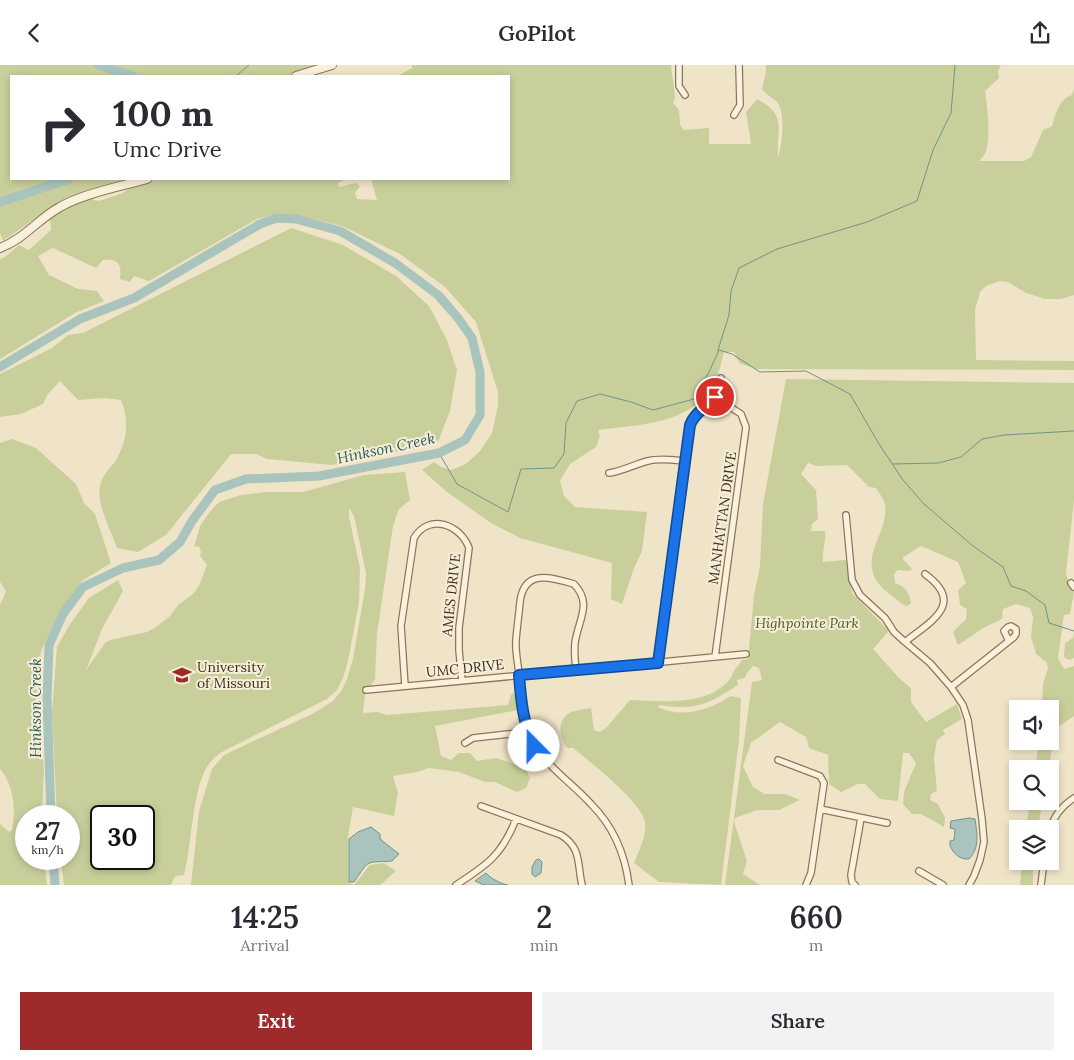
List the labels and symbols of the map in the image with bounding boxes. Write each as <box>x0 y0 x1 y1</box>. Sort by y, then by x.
pin <box>694 376 736 418</box>
water label: Hinkson Creek <box>335 428 437 468</box>
street label: MANHATTAN DRIVE <box>704 450 740 586</box>
street label: AMES DRIVE <box>438 552 464 638</box>
park label: Highpointe Park <box>755 614 859 632</box>
street label: UMC DRIVE <box>425 655 505 681</box>
water label: Hinkson Creek <box>26 658 45 758</box>
place label: University of Missouri <box>197 658 270 692</box>
school or university icon: University of Missouri <box>171 664 193 686</box>
position arrow <box>507 719 559 771</box>
speed limit sign: 30 <box>90 805 155 870</box>

